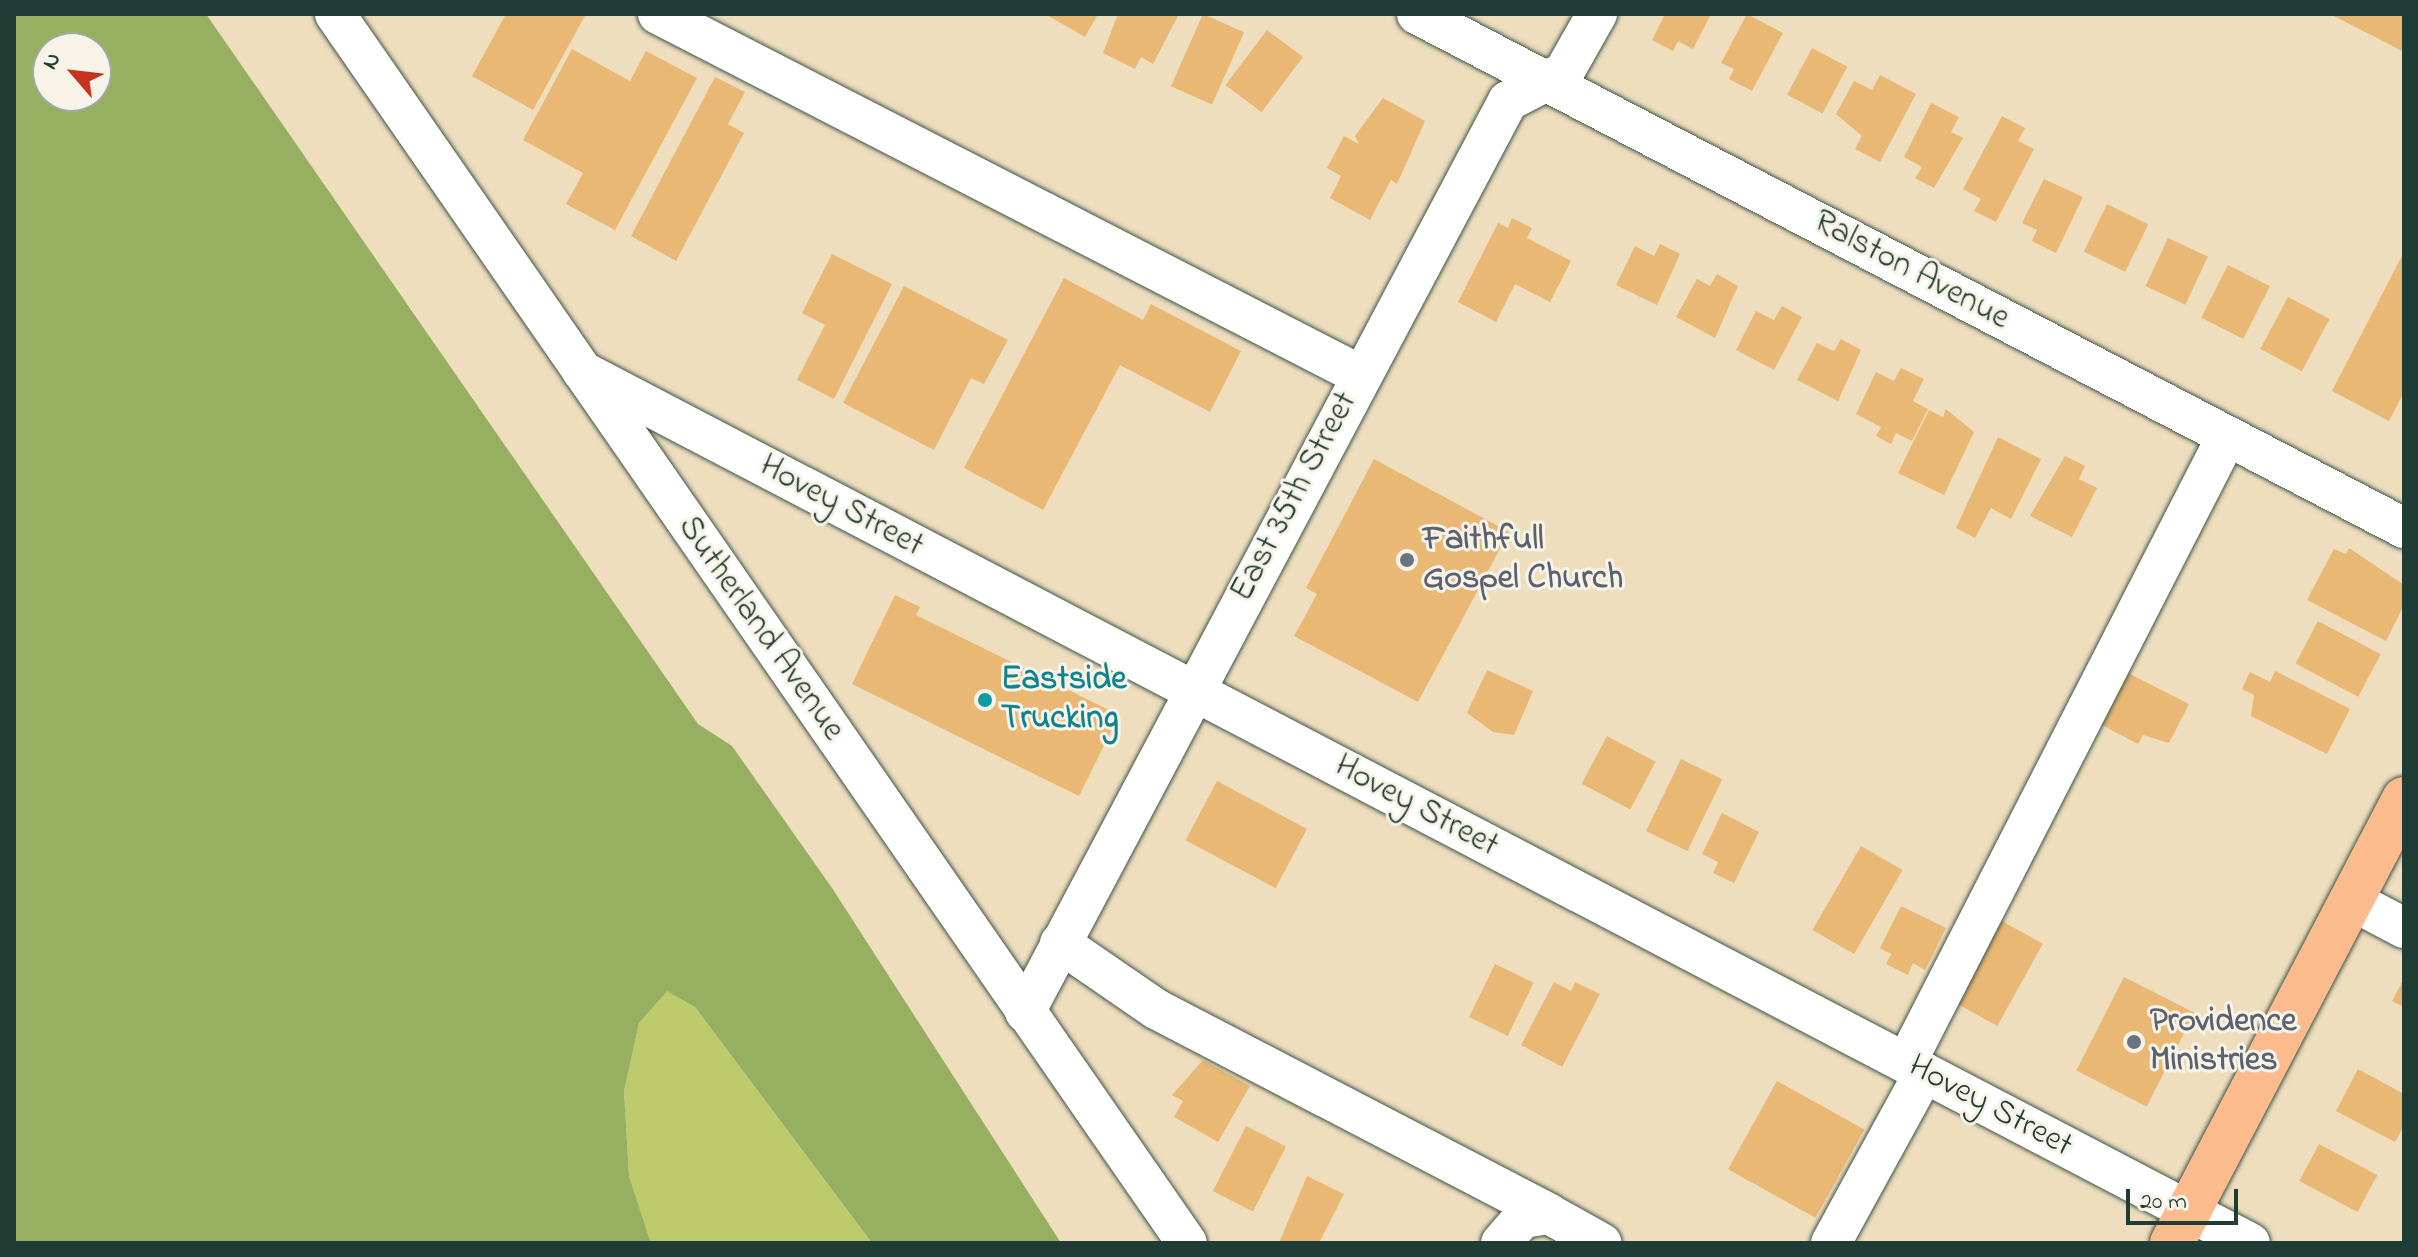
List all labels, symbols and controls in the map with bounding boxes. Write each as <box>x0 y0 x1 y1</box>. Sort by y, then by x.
north arrow <box>32 32 112 112</box>
text: N <box>35 48 70 76</box>
street label: Ralston Avenue <box>1806 202 2016 340</box>
street label: East 35th Street <box>1223 385 1367 609</box>
street label: Hovey Street <box>752 447 930 567</box>
street label: Sutherland Avenue <box>667 509 853 749</box>
place label: Faithfull Gospel Church <box>1423 520 1623 600</box>
marker: Faithfull Gospel Church <box>1398 551 1416 569</box>
place label: Eastside Trucking <box>1001 660 1126 740</box>
marker: Eastside Trucking <box>976 691 994 709</box>
street label: Hovey Street <box>1327 747 1505 867</box>
place label: Providence Ministries <box>2150 1002 2297 1082</box>
marker: Providence Ministries <box>2125 1033 2143 1051</box>
street label: Hovey Street <box>1901 1047 2079 1167</box>
scale bar <box>2130 1173 2242 1223</box>
text: 20 m <box>2140 1185 2187 1220</box>

